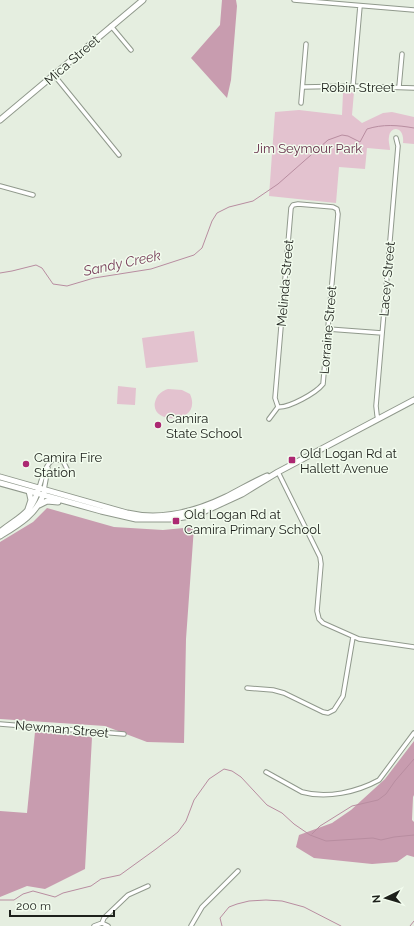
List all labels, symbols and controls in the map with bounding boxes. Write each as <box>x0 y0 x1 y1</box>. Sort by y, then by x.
street label: Mica Street <box>41 32 103 88</box>
street label: Robin Street <box>321 80 396 95</box>
park label: Jim Seymour Park <box>254 141 362 156</box>
street label: Melinda Street <box>274 238 296 327</box>
street label: Lacey Street <box>376 240 398 317</box>
water label: Sandy Creek <box>81 247 163 279</box>
street label: Lorraine Street <box>317 285 339 375</box>
place label: Camira State School <box>166 411 242 441</box>
marker: Camira State School <box>153 420 163 430</box>
place label: Old Logan Rd at Hallett Avenue <box>300 446 398 476</box>
place label: Camira Fire Station <box>34 450 103 480</box>
marker: Old Logan Rd at Hallett Avenue <box>287 455 297 465</box>
marker: Camira Fire Station <box>21 459 31 469</box>
place label: Old Logan Rd at Camira Primary School <box>184 507 321 537</box>
marker: Old Logan Rd at Camira Primary School <box>171 516 181 526</box>
street label: Newman Street <box>15 717 110 741</box>
north arrow <box>366 878 406 918</box>
scale bar <box>10 892 114 918</box>
text: N <box>370 894 383 904</box>
text: 200 m <box>16 899 51 913</box>

